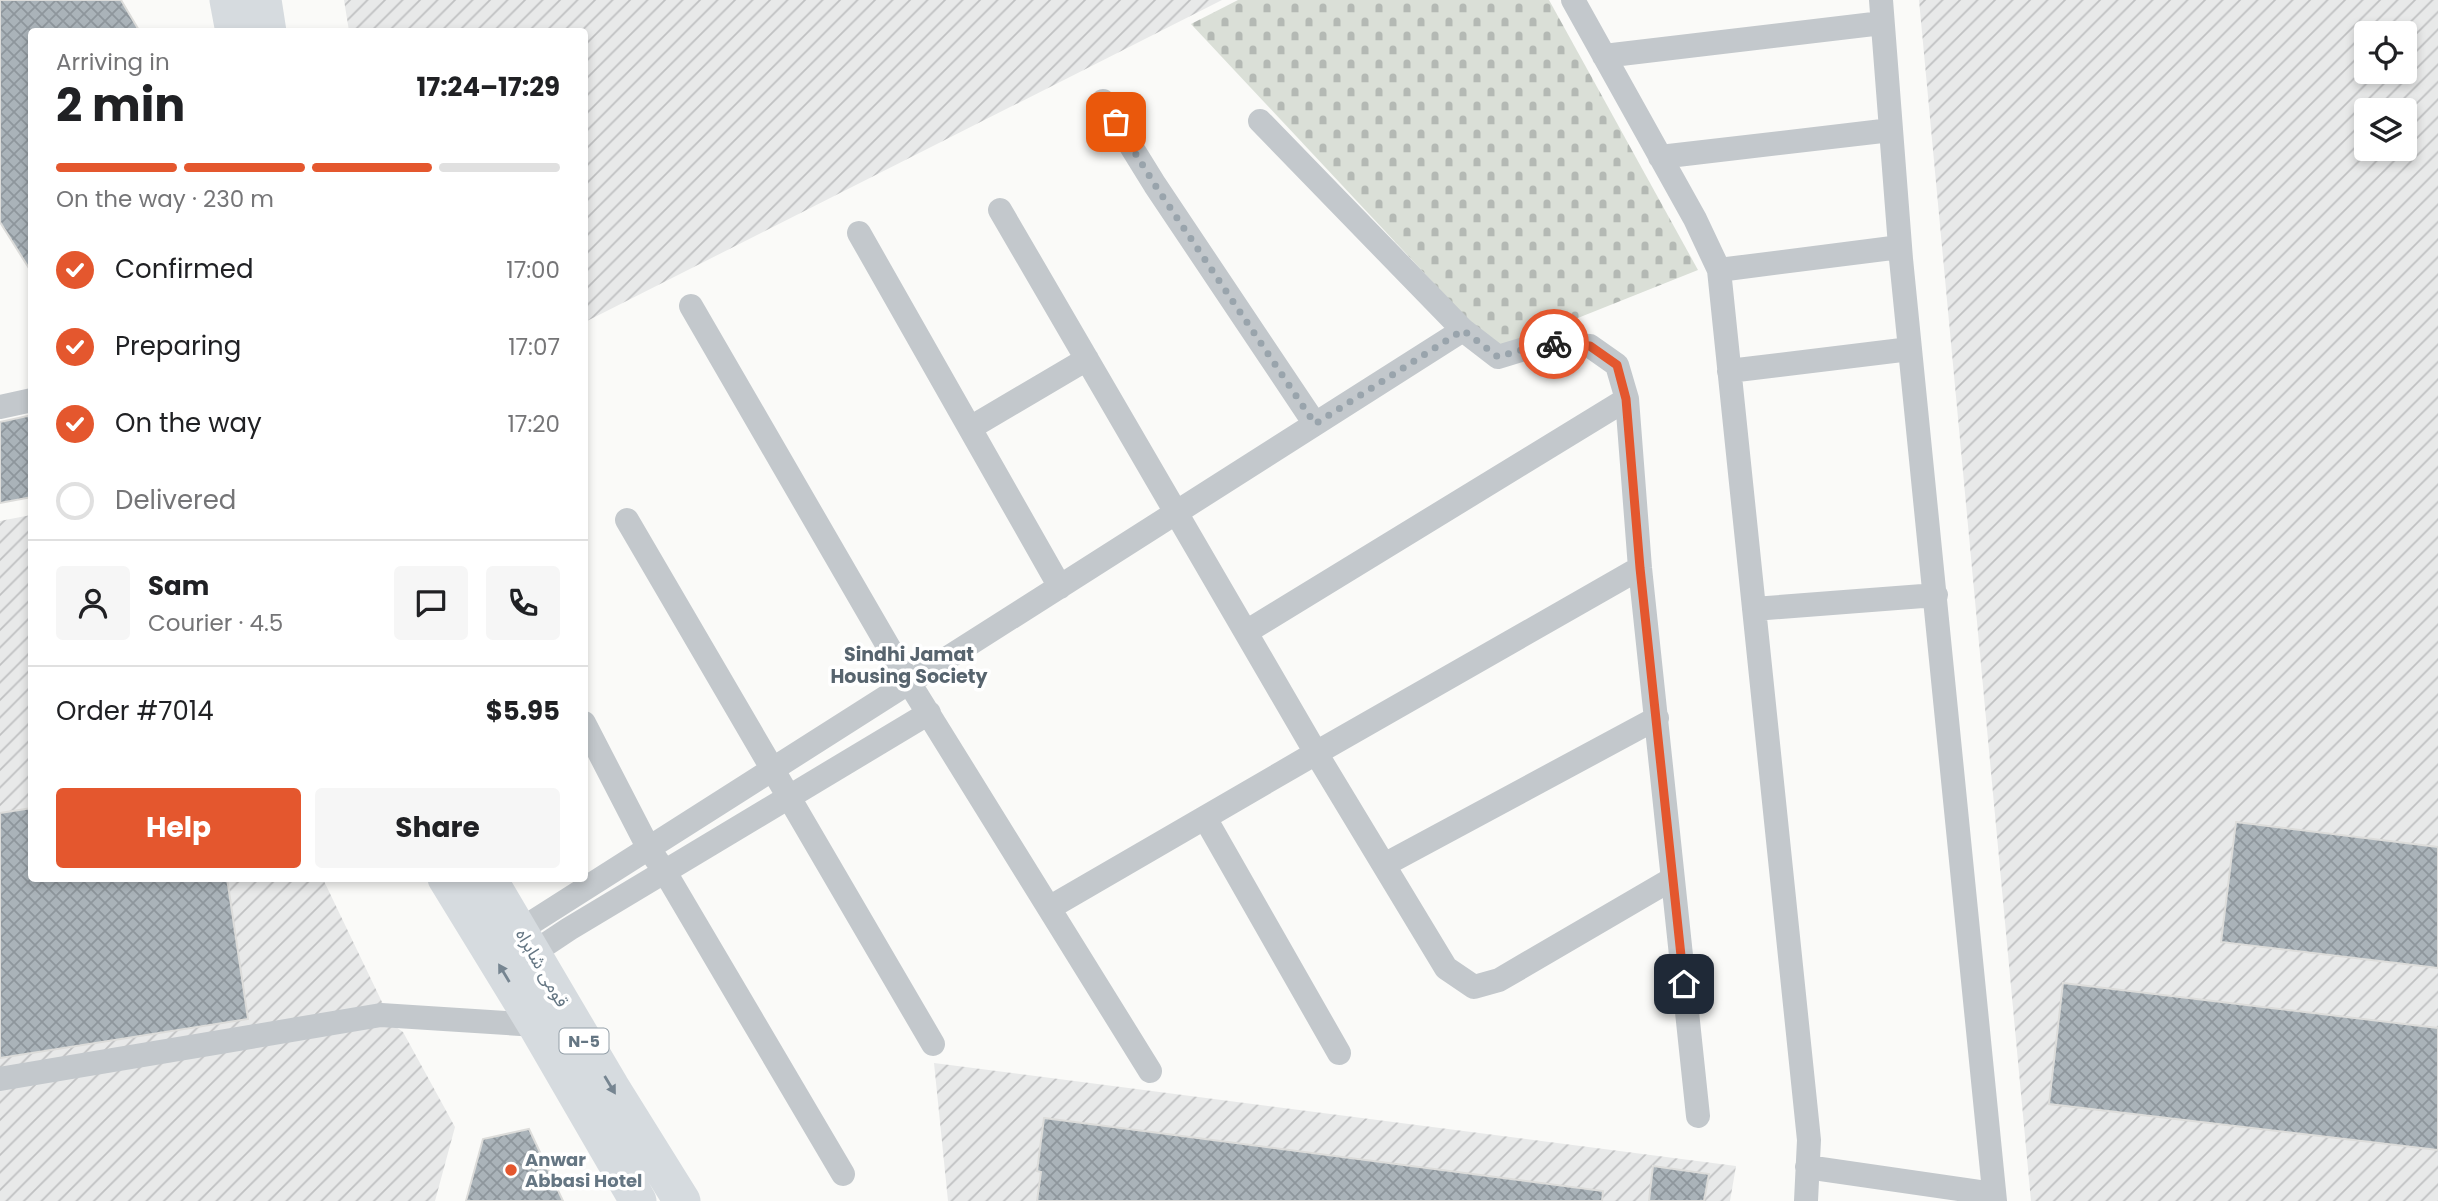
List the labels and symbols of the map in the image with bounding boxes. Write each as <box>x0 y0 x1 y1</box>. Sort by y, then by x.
pin <box>1086 92 1146 152</box>
courier <box>1519 309 1589 379</box>
district label: Sindhi Jamat Housing Society <box>830 641 989 690</box>
street label: قومی شاہراہ <box>510 924 575 1011</box>
pin <box>1654 954 1714 1014</box>
one-way arrow <box>498 964 510 983</box>
road number: N-5 <box>560 1028 608 1054</box>
one-way arrow <box>604 1075 616 1094</box>
place label: Anwar Abbasi Hotel <box>525 1147 642 1193</box>
marker: Anwar Abbasi Hotel <box>503 1162 519 1178</box>

